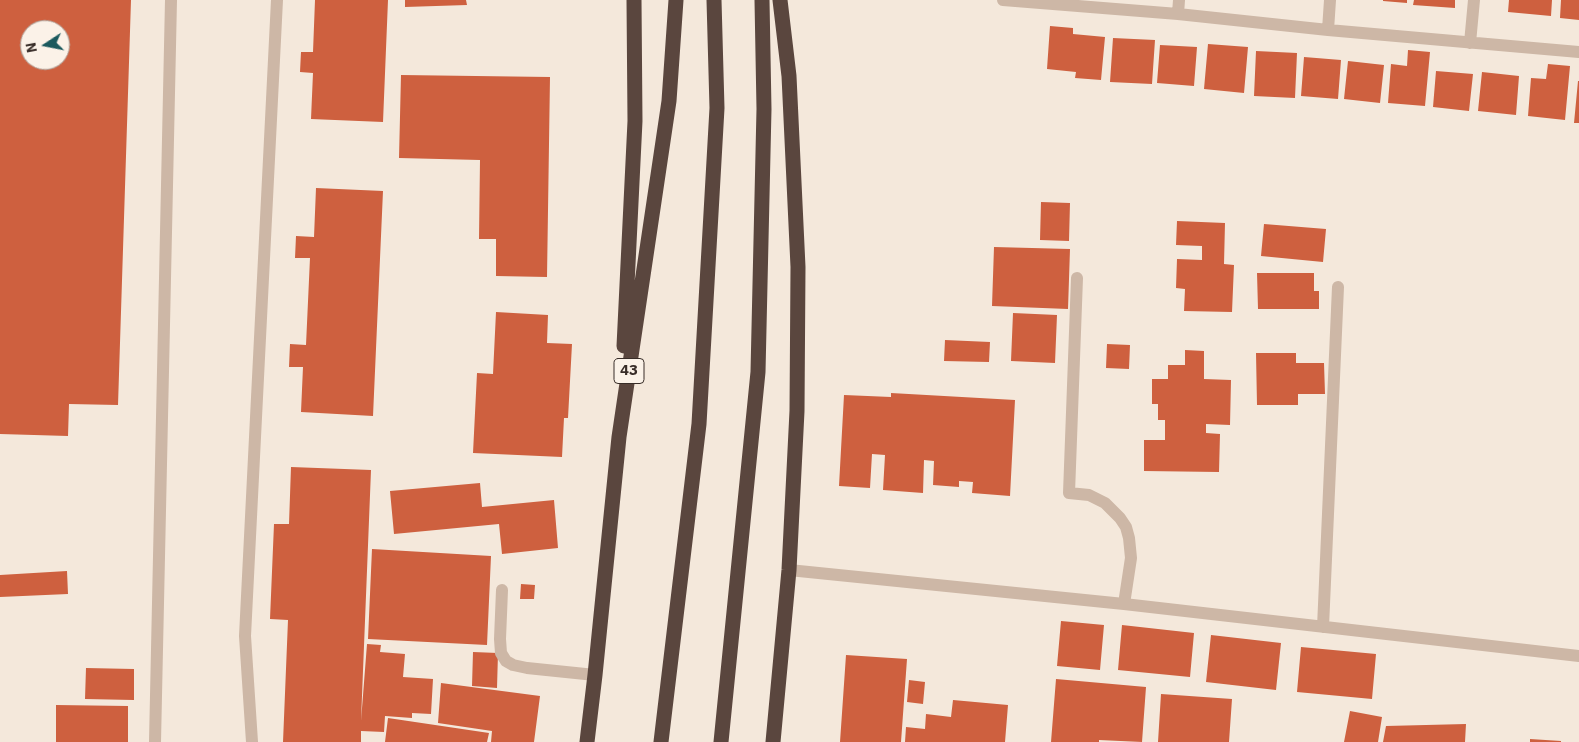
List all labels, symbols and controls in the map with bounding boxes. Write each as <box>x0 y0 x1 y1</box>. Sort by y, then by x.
north arrow <box>20 20 70 70</box>
text: N <box>21 41 41 54</box>
road number: 43 <box>614 358 644 384</box>

